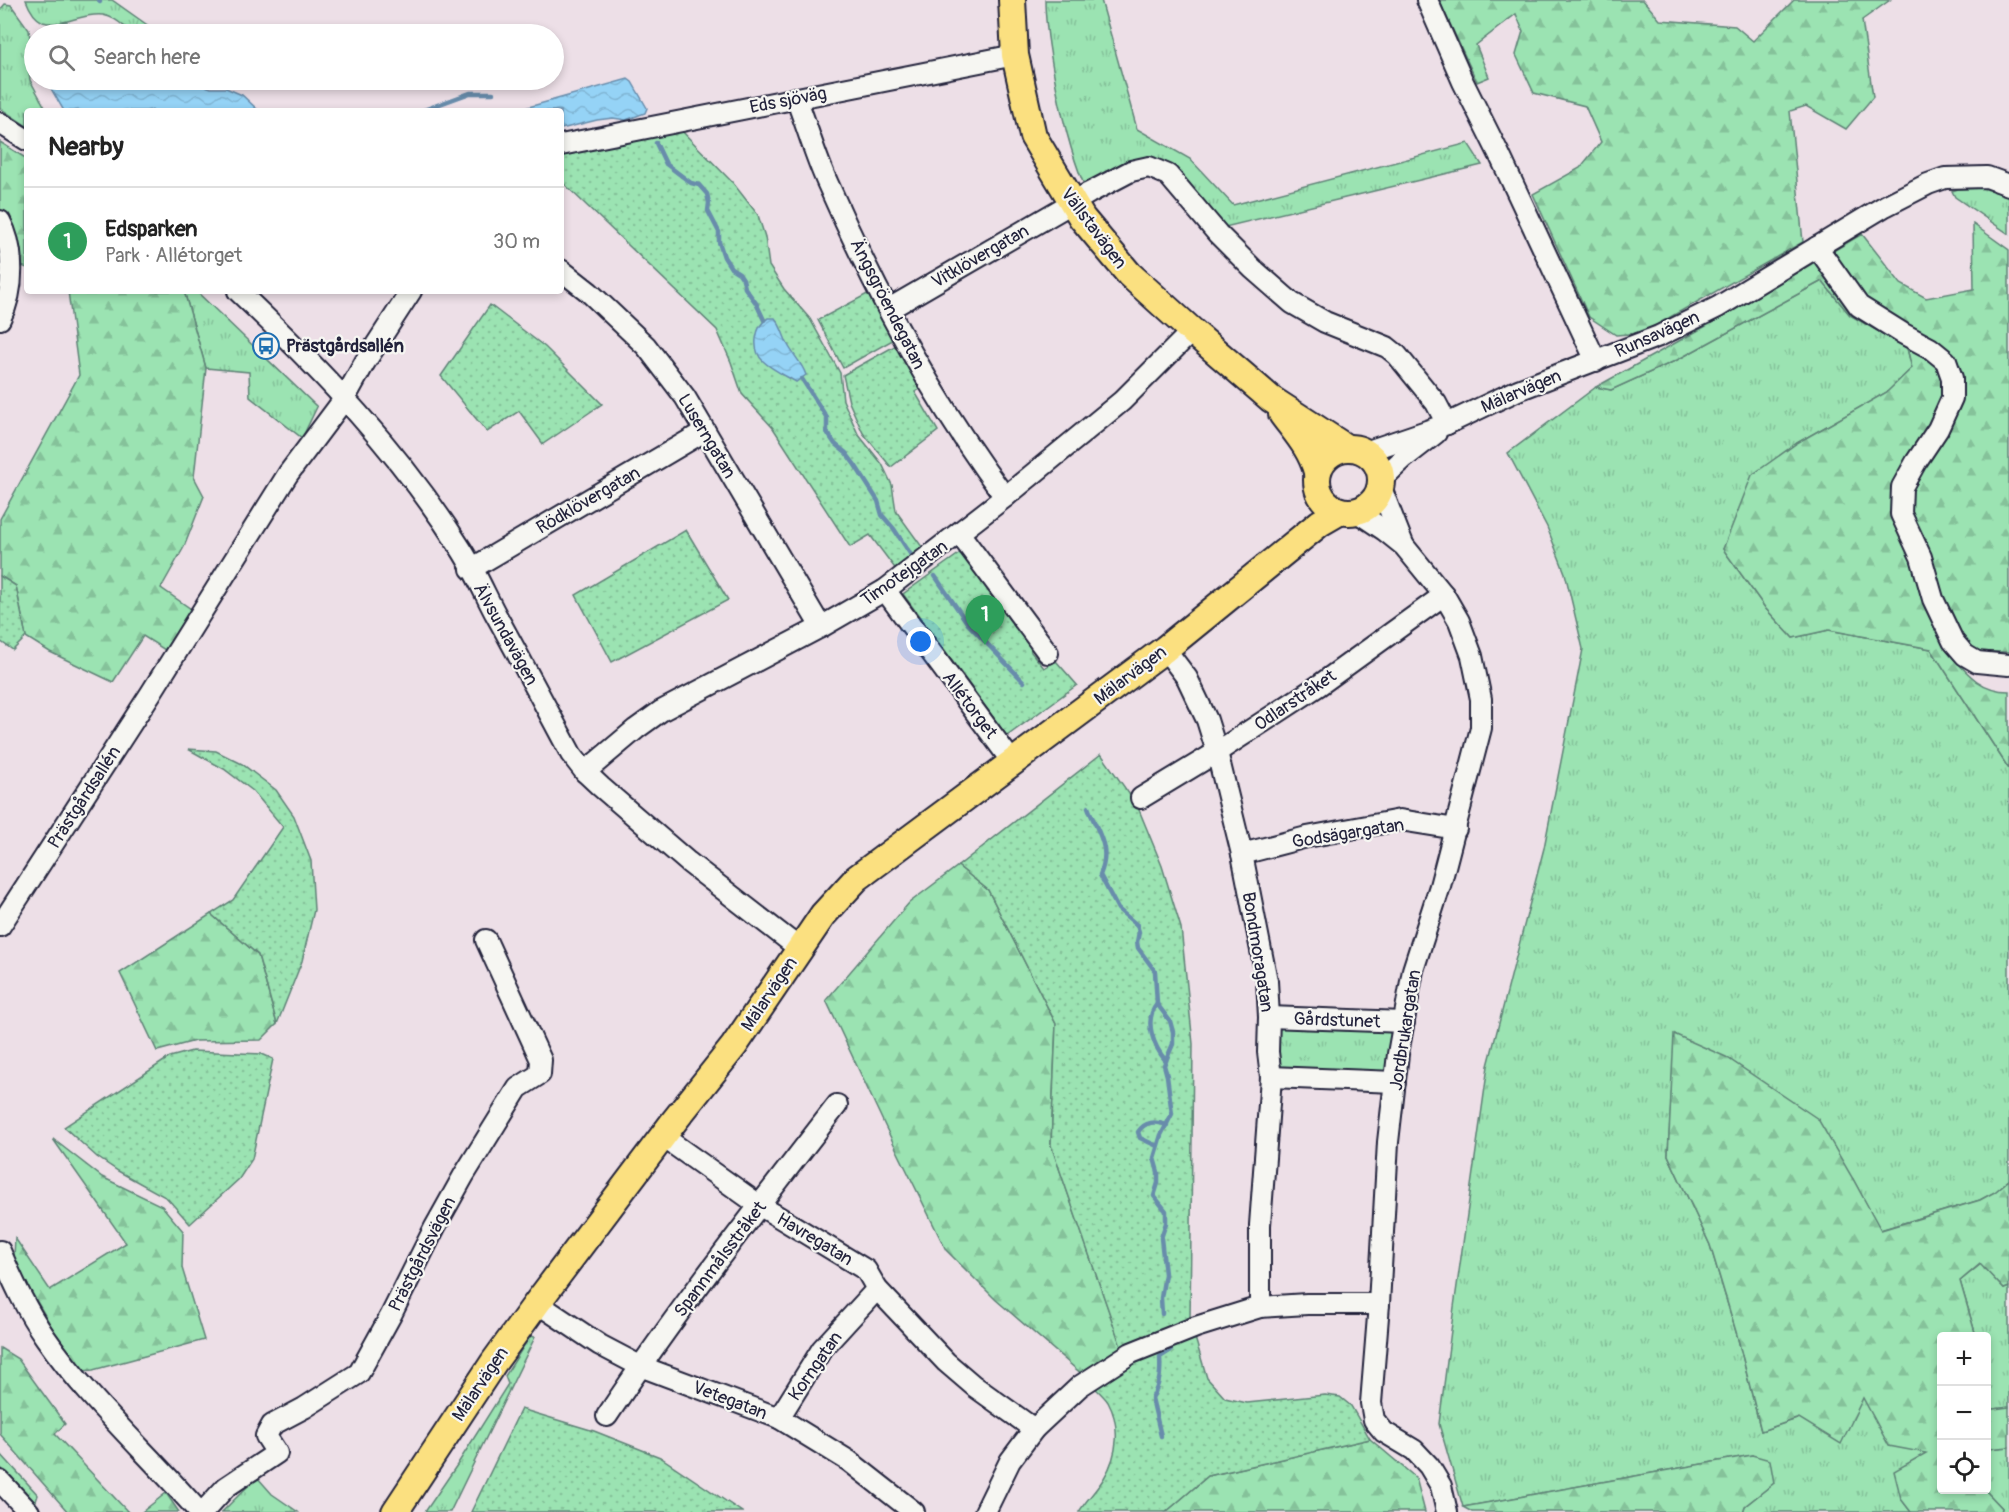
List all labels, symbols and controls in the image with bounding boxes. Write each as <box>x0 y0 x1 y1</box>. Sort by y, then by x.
search box <box>24 24 564 90</box>
icon: search <box>45 41 78 74</box>
text: Search here <box>93 43 200 71</box>
street label: Eds sjöväg <box>748 82 829 119</box>
text: Nearby <box>48 131 124 163</box>
street label: Vällstavägen <box>1056 183 1132 274</box>
text: Edsparken <box>105 215 198 243</box>
street label: Vitklövergatan <box>928 219 1033 294</box>
text: 1 <box>64 229 71 254</box>
text: 30 m <box>493 229 540 254</box>
street label: Ängsgröendegatan <box>845 235 930 373</box>
text: Park · Allétorget <box>105 243 242 268</box>
street label: Runsavägen <box>1611 306 1703 363</box>
bus stop icon: Prästgårdsallén <box>251 331 281 361</box>
place label: Prästgårdsallén <box>286 335 404 358</box>
street label: Mälarvägen <box>1478 364 1565 419</box>
street label: Luserngatan <box>672 390 741 483</box>
street label: Rödklövergatan <box>532 461 644 539</box>
street label: Timotejgatan <box>856 535 952 612</box>
street label: Älvsundavägen <box>468 579 543 689</box>
pin: 1 <box>966 596 1004 645</box>
your location <box>906 627 935 656</box>
street label: Mälarvägen <box>1089 641 1171 710</box>
street label: Odlarstråket <box>1250 664 1341 736</box>
street label: Allétorget <box>937 667 1003 744</box>
street label: Prästgårdsallén <box>43 742 126 853</box>
street label: Godsägargatan <box>1290 813 1406 854</box>
street label: Bondmoragatan <box>1237 890 1278 1014</box>
street label: Mälarvägen <box>736 953 803 1036</box>
street label: Jordbrukargatan <box>1385 968 1426 1092</box>
street label: Gårdstunet <box>1293 1007 1382 1034</box>
street label: Prästgårdsvägen <box>384 1193 461 1315</box>
street label: Spannmålsstråket <box>669 1196 772 1322</box>
street label: Havregatan <box>772 1208 857 1271</box>
street label: Korngatan <box>783 1327 848 1405</box>
map controls <box>1937 1332 1991 1494</box>
button: + <box>1937 1332 1991 1386</box>
street label: Mälarvägen <box>447 1343 514 1426</box>
street label: Vetegatan <box>689 1376 770 1425</box>
button: − <box>1937 1386 1991 1440</box>
button: locate <box>1937 1440 1991 1494</box>

